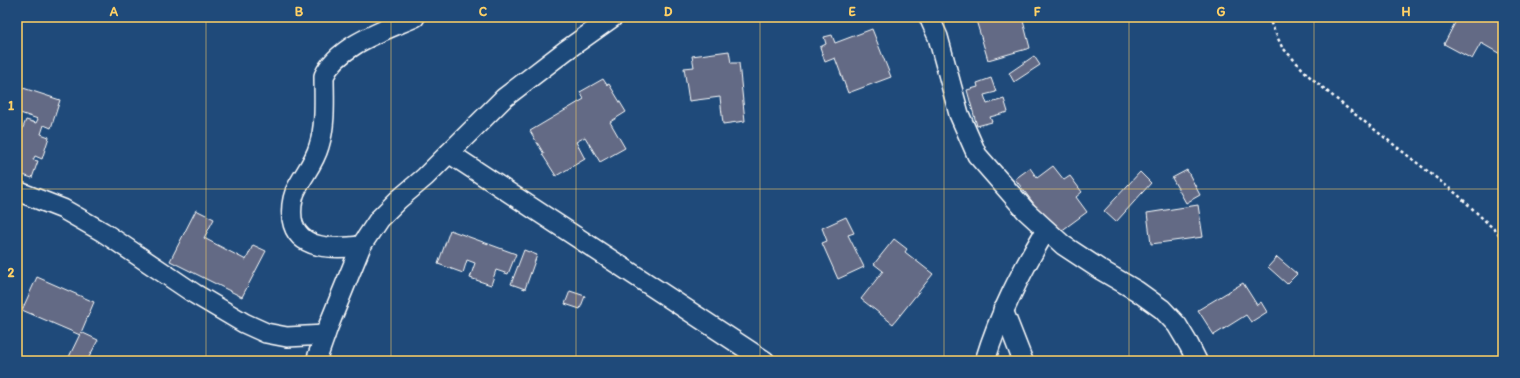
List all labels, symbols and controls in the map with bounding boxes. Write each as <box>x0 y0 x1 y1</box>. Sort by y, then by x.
text: A <box>109 4 119 19</box>
text: B <box>295 4 304 19</box>
text: C <box>479 4 488 19</box>
text: D <box>664 4 673 19</box>
text: E <box>848 4 856 19</box>
text: F <box>1034 4 1041 19</box>
text: G <box>1217 4 1226 19</box>
text: H <box>1402 4 1411 19</box>
text: 1 <box>8 98 14 113</box>
text: 2 <box>8 265 15 280</box>

